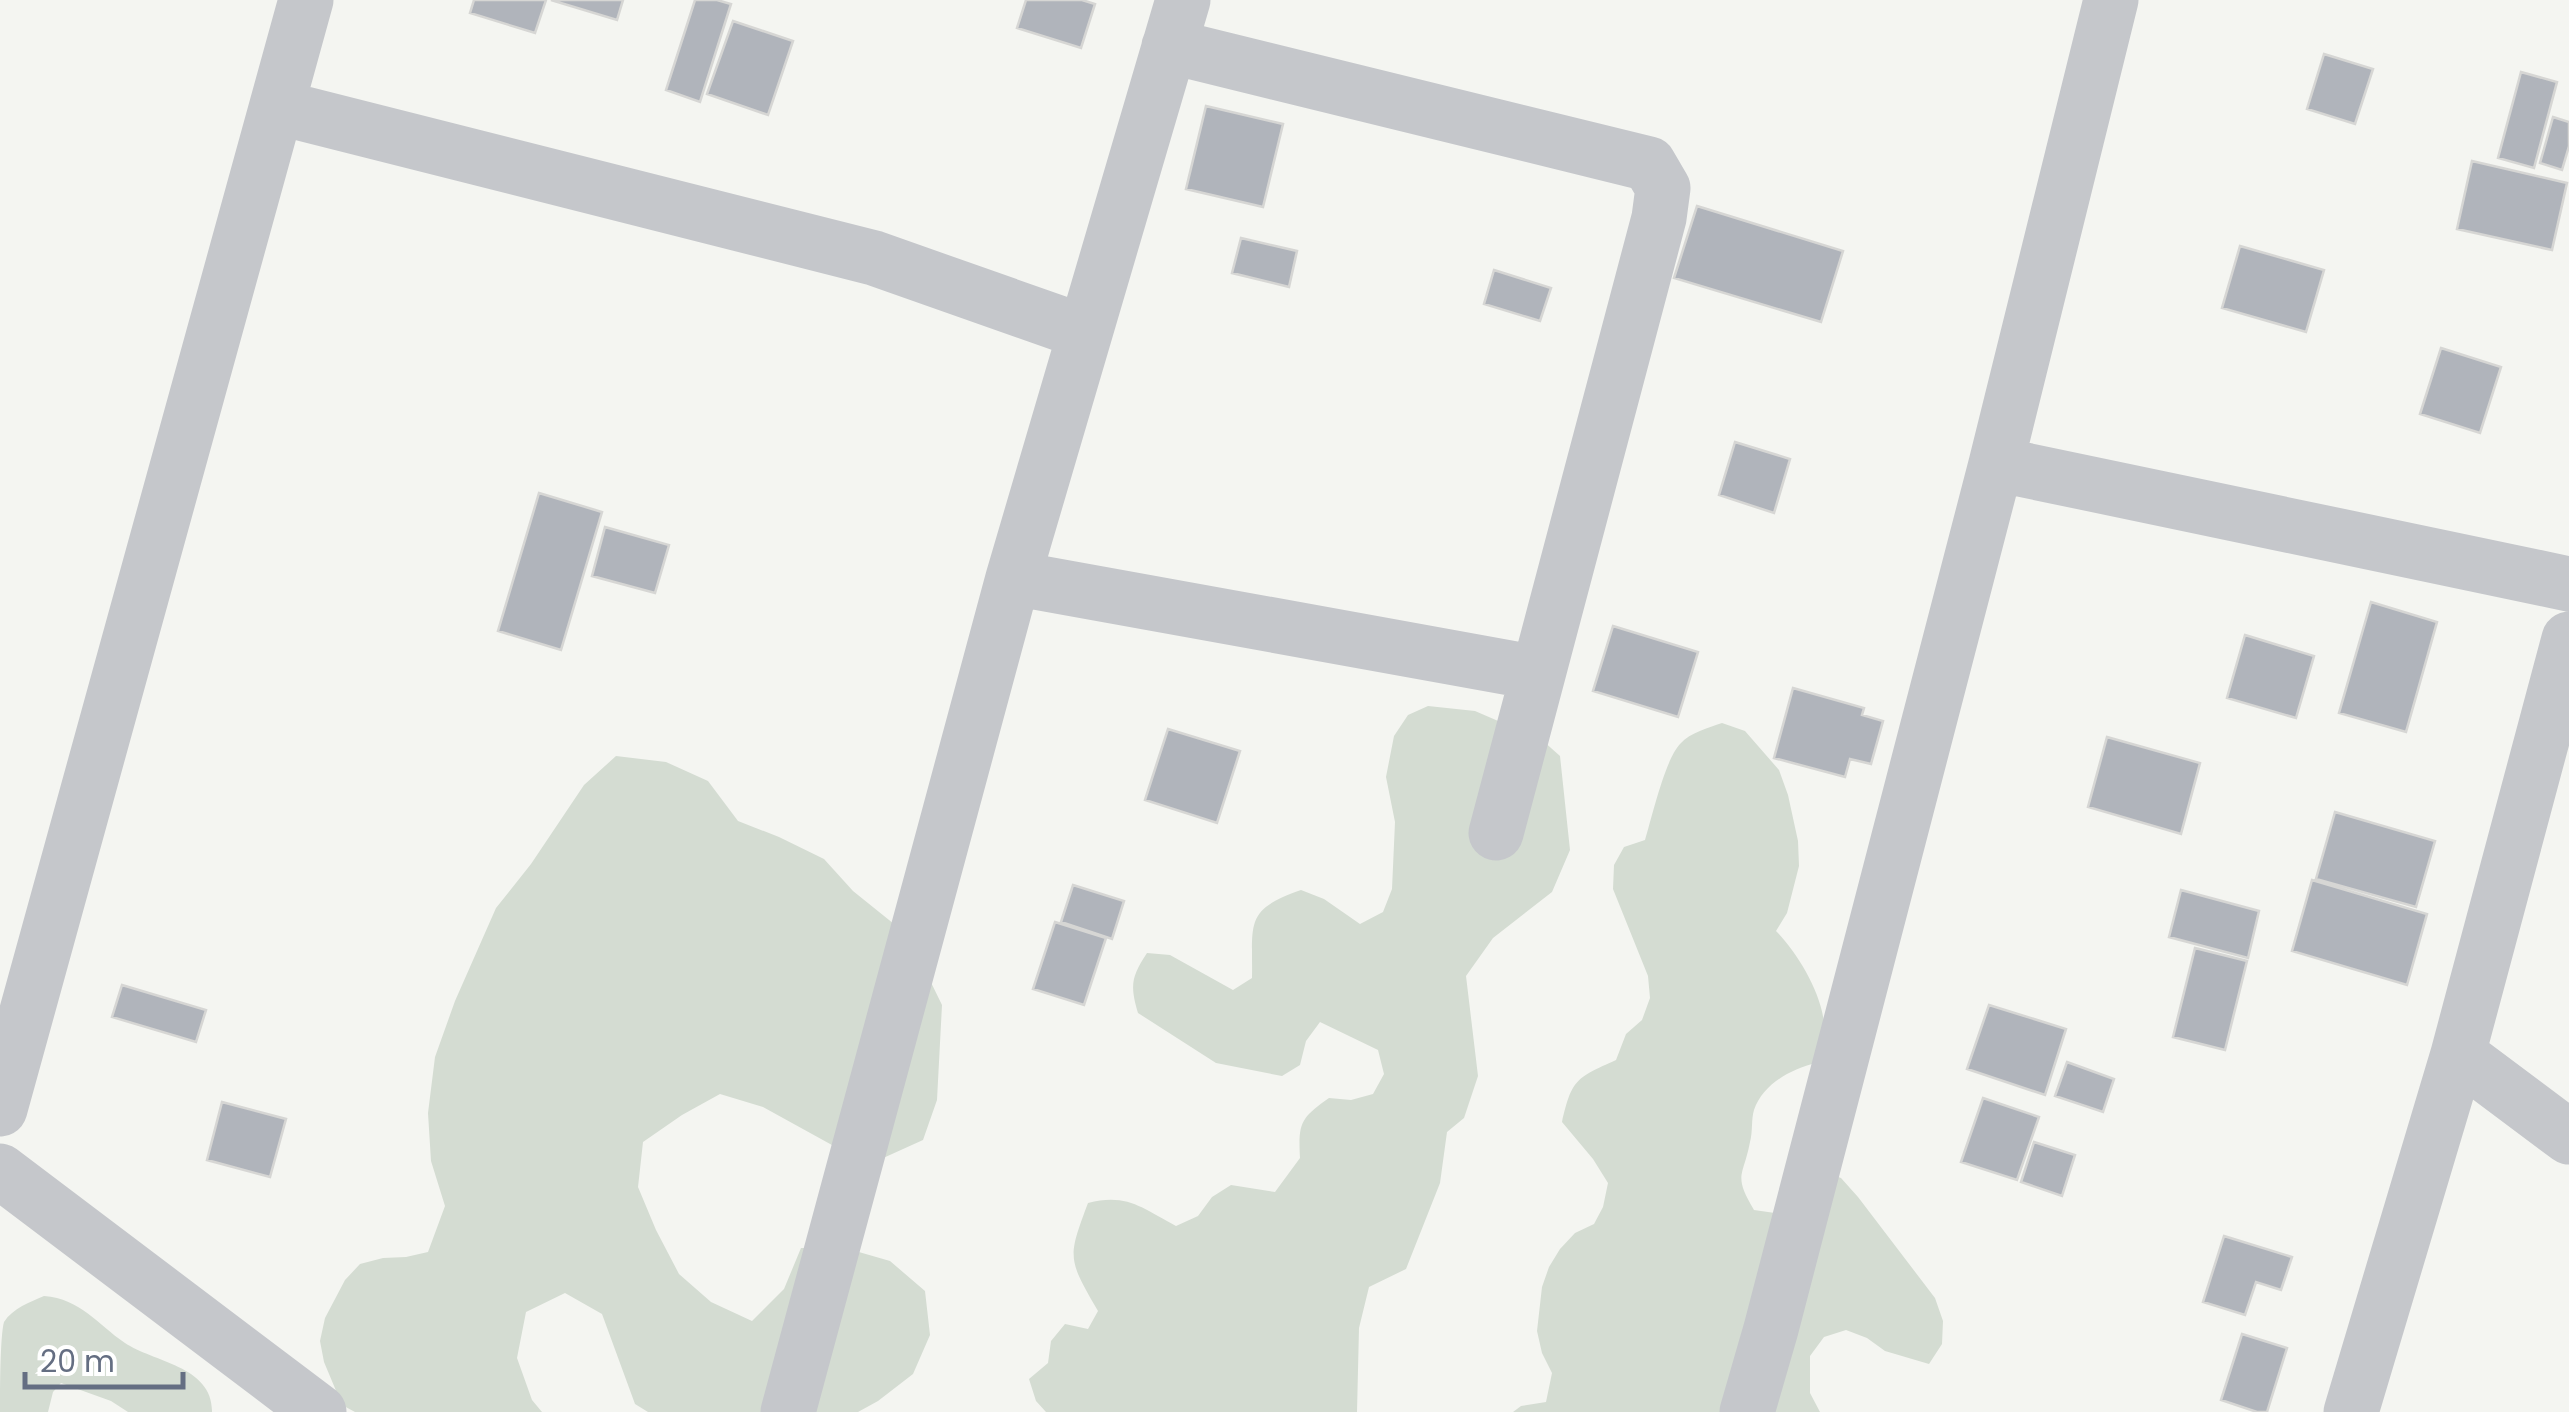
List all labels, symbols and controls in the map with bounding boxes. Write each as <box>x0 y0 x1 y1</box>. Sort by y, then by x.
scale bar <box>25 1327 182 1389</box>
text: 20 m <box>40 1340 115 1383</box>

